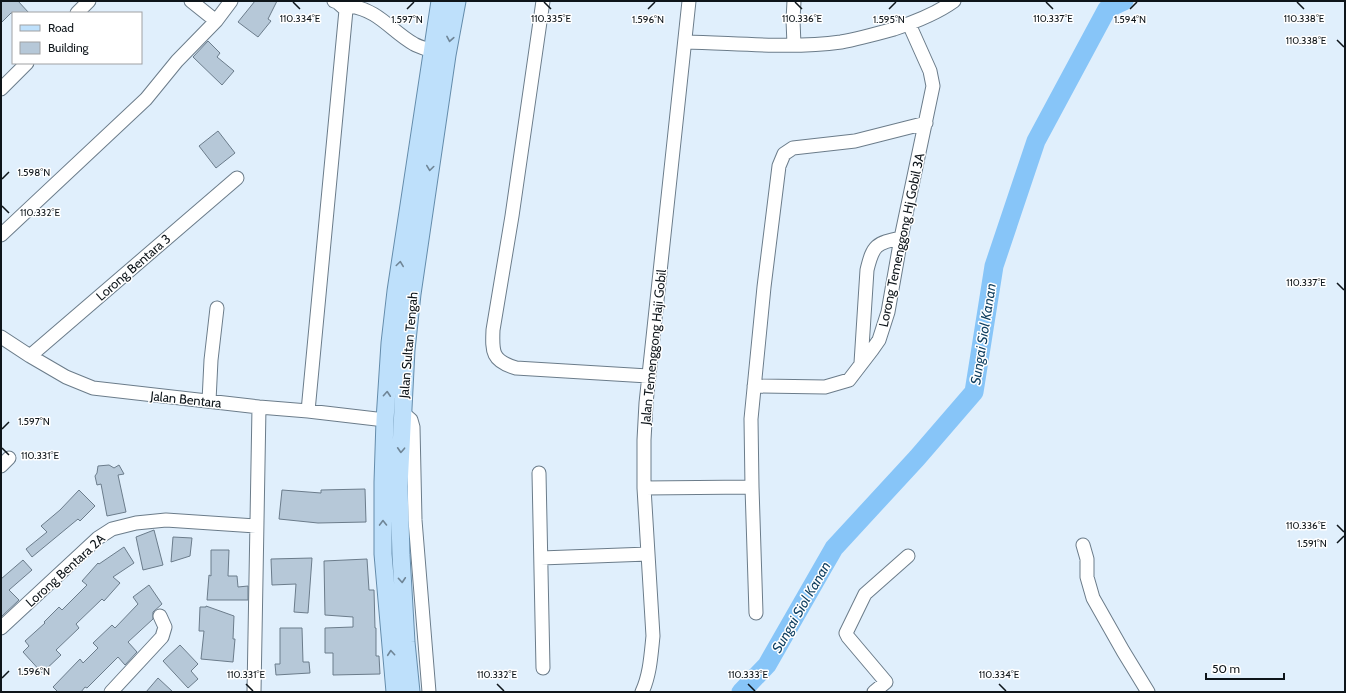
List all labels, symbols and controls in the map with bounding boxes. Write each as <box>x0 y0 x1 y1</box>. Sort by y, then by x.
legend <box>12 12 142 64</box>
text: 110.334°E <box>280 12 321 25</box>
text: 110.335°E <box>531 12 571 25</box>
text: 110.336°E <box>782 12 823 25</box>
text: 110.337°E <box>1033 12 1073 25</box>
text: 110.338°E <box>1284 12 1325 25</box>
text: 1.597°N <box>391 13 423 26</box>
text: 1.596°N <box>632 13 664 26</box>
text: 1.595°N <box>873 13 905 26</box>
text: 1.594°N <box>1114 13 1146 26</box>
text: Road <box>48 20 74 35</box>
text: 110.338°E <box>1286 34 1327 47</box>
one-way arrow <box>446 36 455 43</box>
text: Building <box>48 40 90 55</box>
street label: Lorong Temenggong Hj Gobil 3A <box>875 152 928 329</box>
one-way arrow <box>427 165 435 171</box>
text: 1.598°N <box>18 166 50 179</box>
text: 110.332°E <box>20 206 60 219</box>
street label: Lorong Bentara 3 <box>92 230 174 304</box>
one-way arrow <box>395 261 404 267</box>
street label: Jalan Temenggong Haji Gobil <box>637 269 670 427</box>
text: 110.337°E <box>1286 276 1326 289</box>
water label: Sungai Siol Kanan <box>966 282 1000 386</box>
street label: Jalan Sultan Tengah <box>395 291 421 400</box>
street label: Jalan Bentara <box>149 387 223 411</box>
one-way arrow <box>382 391 391 397</box>
text: 1.597°N <box>18 415 50 428</box>
one-way arrow <box>397 447 405 453</box>
text: 110.331°E <box>21 449 59 462</box>
text: 110.336°E <box>1286 519 1327 532</box>
one-way arrow <box>379 520 387 526</box>
street label: Lorong Bentara 2A <box>22 530 108 610</box>
text: 1.591°N <box>1297 537 1327 550</box>
water label: Sungai Siol Kanan <box>768 558 834 656</box>
one-way arrow <box>398 577 407 583</box>
one-way arrow <box>387 650 396 656</box>
scale bar <box>1206 655 1284 681</box>
text: 50 m <box>1212 661 1240 676</box>
text: 1.596°N <box>18 665 50 678</box>
text: 110.331°E <box>227 668 265 681</box>
text: 110.332°E <box>477 668 517 681</box>
text: 110.333°E <box>728 668 768 681</box>
text: 110.334°E <box>979 668 1020 681</box>

